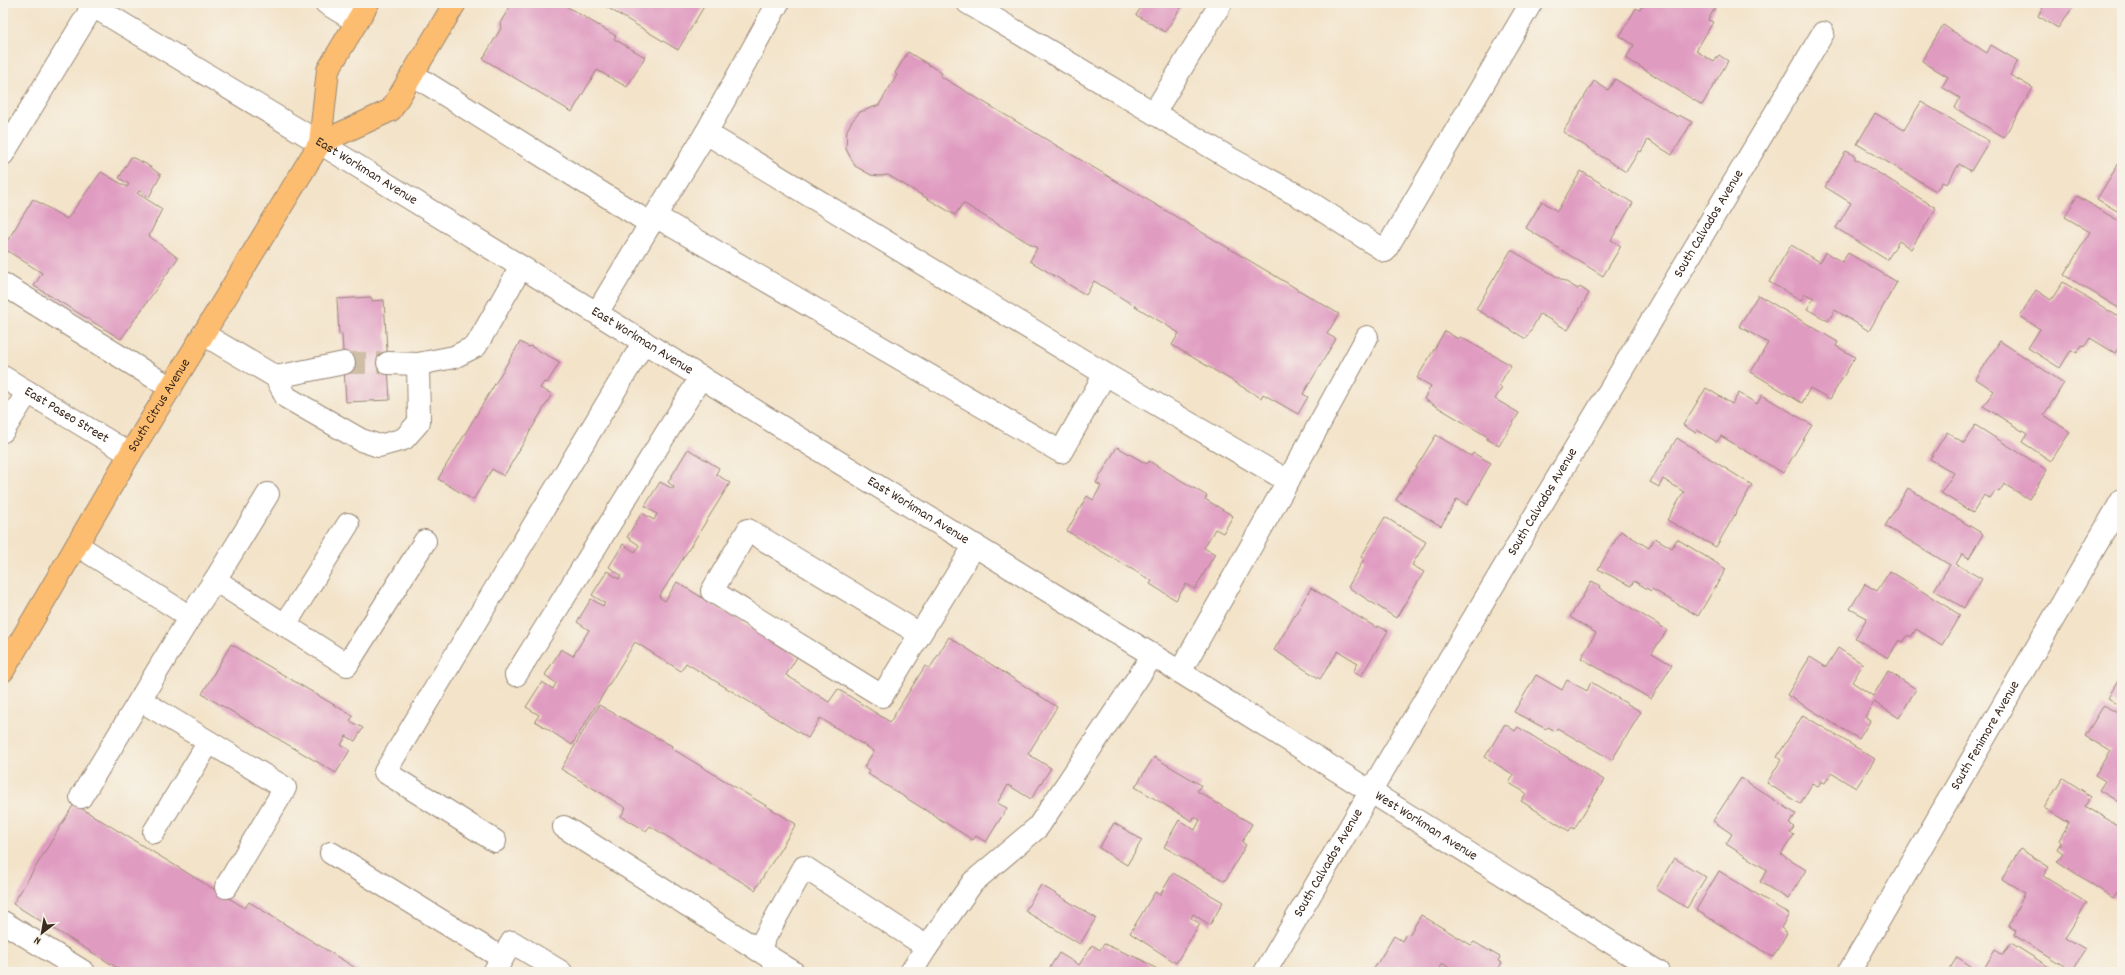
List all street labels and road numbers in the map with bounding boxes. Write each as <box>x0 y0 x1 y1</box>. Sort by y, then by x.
street label: East Workman Avenue <box>311 132 421 210</box>
street label: South Calvados Avenue <box>1669 166 1749 282</box>
street label: East Workman Avenue <box>587 302 697 380</box>
street label: South Citrus Avenue <box>123 355 196 456</box>
street label: East Paseo Street <box>20 382 112 449</box>
street label: South Calvados Avenue <box>1503 444 1583 560</box>
street label: East Workman Avenue <box>863 472 973 550</box>
street label: South Fenimore Avenue <box>1946 677 2025 794</box>
street label: West Workman Avenue <box>1371 787 1481 866</box>
street label: South Calvados Avenue <box>1289 805 1368 921</box>

